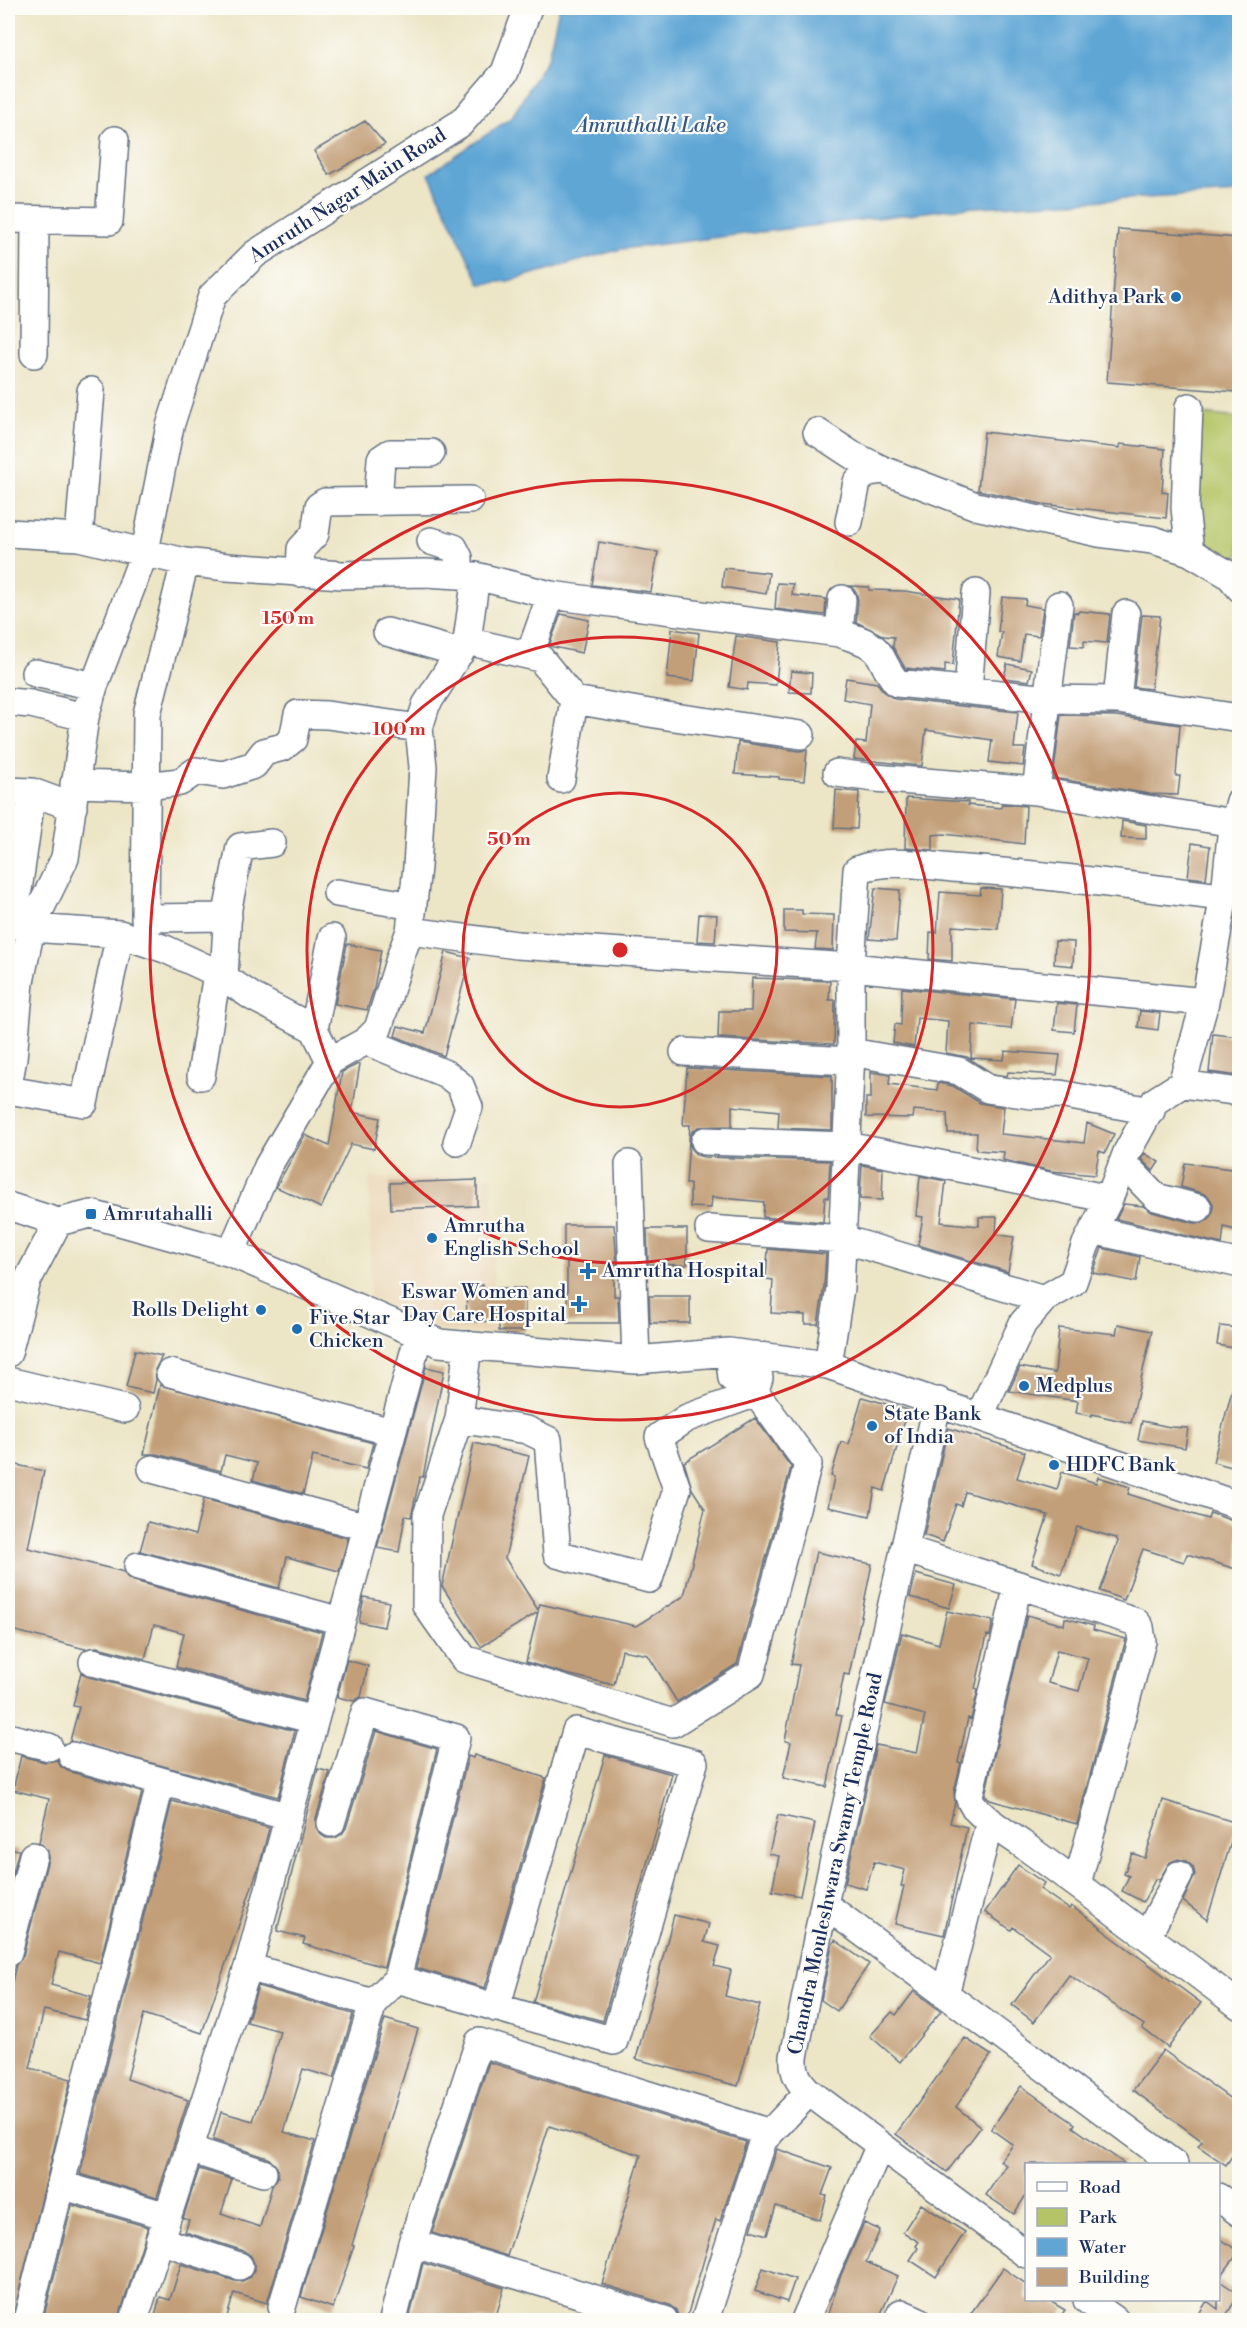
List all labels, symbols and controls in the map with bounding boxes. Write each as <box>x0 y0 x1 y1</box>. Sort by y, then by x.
water label: Amruthalli Lake <box>574 113 726 139</box>
street label: Amruth Nagar Main Road <box>244 123 452 270</box>
place label: Adithya Park <box>1047 285 1166 310</box>
marker: Adithya Park <box>1169 290 1183 304</box>
text: 150 m <box>262 607 315 630</box>
text: 100 m <box>372 718 426 741</box>
text: 50 m <box>487 828 531 851</box>
centre of rings <box>610 940 630 960</box>
place label: Amrutahalli <box>102 1202 213 1227</box>
marker: Amrutahalli <box>84 1207 98 1221</box>
place label: Amrutha English School <box>443 1214 579 1262</box>
marker: Amrutha English School <box>425 1231 439 1245</box>
place label: Amrutha Hospital <box>601 1259 765 1284</box>
marker: Amrutha Hospital <box>579 1262 597 1280</box>
place label: Eswar Women and Day Care Hospital <box>401 1280 567 1328</box>
marker: Eswar Women and Day Care Hospital <box>570 1295 588 1313</box>
place label: Rolls Delight <box>132 1298 249 1323</box>
marker: Rolls Delight <box>254 1303 268 1317</box>
place label: Five Star Chicken <box>309 1306 390 1354</box>
marker: Five Star Chicken <box>290 1322 304 1336</box>
place label: Medplus <box>1036 1374 1113 1399</box>
marker: Medplus <box>1017 1379 1031 1393</box>
place label: State Bank of India <box>884 1402 982 1450</box>
marker: State Bank of India <box>865 1419 879 1433</box>
place label: HDFC Bank <box>1066 1453 1177 1478</box>
marker: HDFC Bank <box>1047 1458 1061 1472</box>
street label: Chandra Mouleshwara Swamy Temple Road <box>783 1670 889 2057</box>
legend <box>1025 2163 1220 2301</box>
text: Road <box>1079 2176 1122 2199</box>
text: Park <box>1079 2206 1118 2229</box>
text: Water <box>1078 2236 1127 2259</box>
text: Building <box>1078 2266 1150 2289</box>

